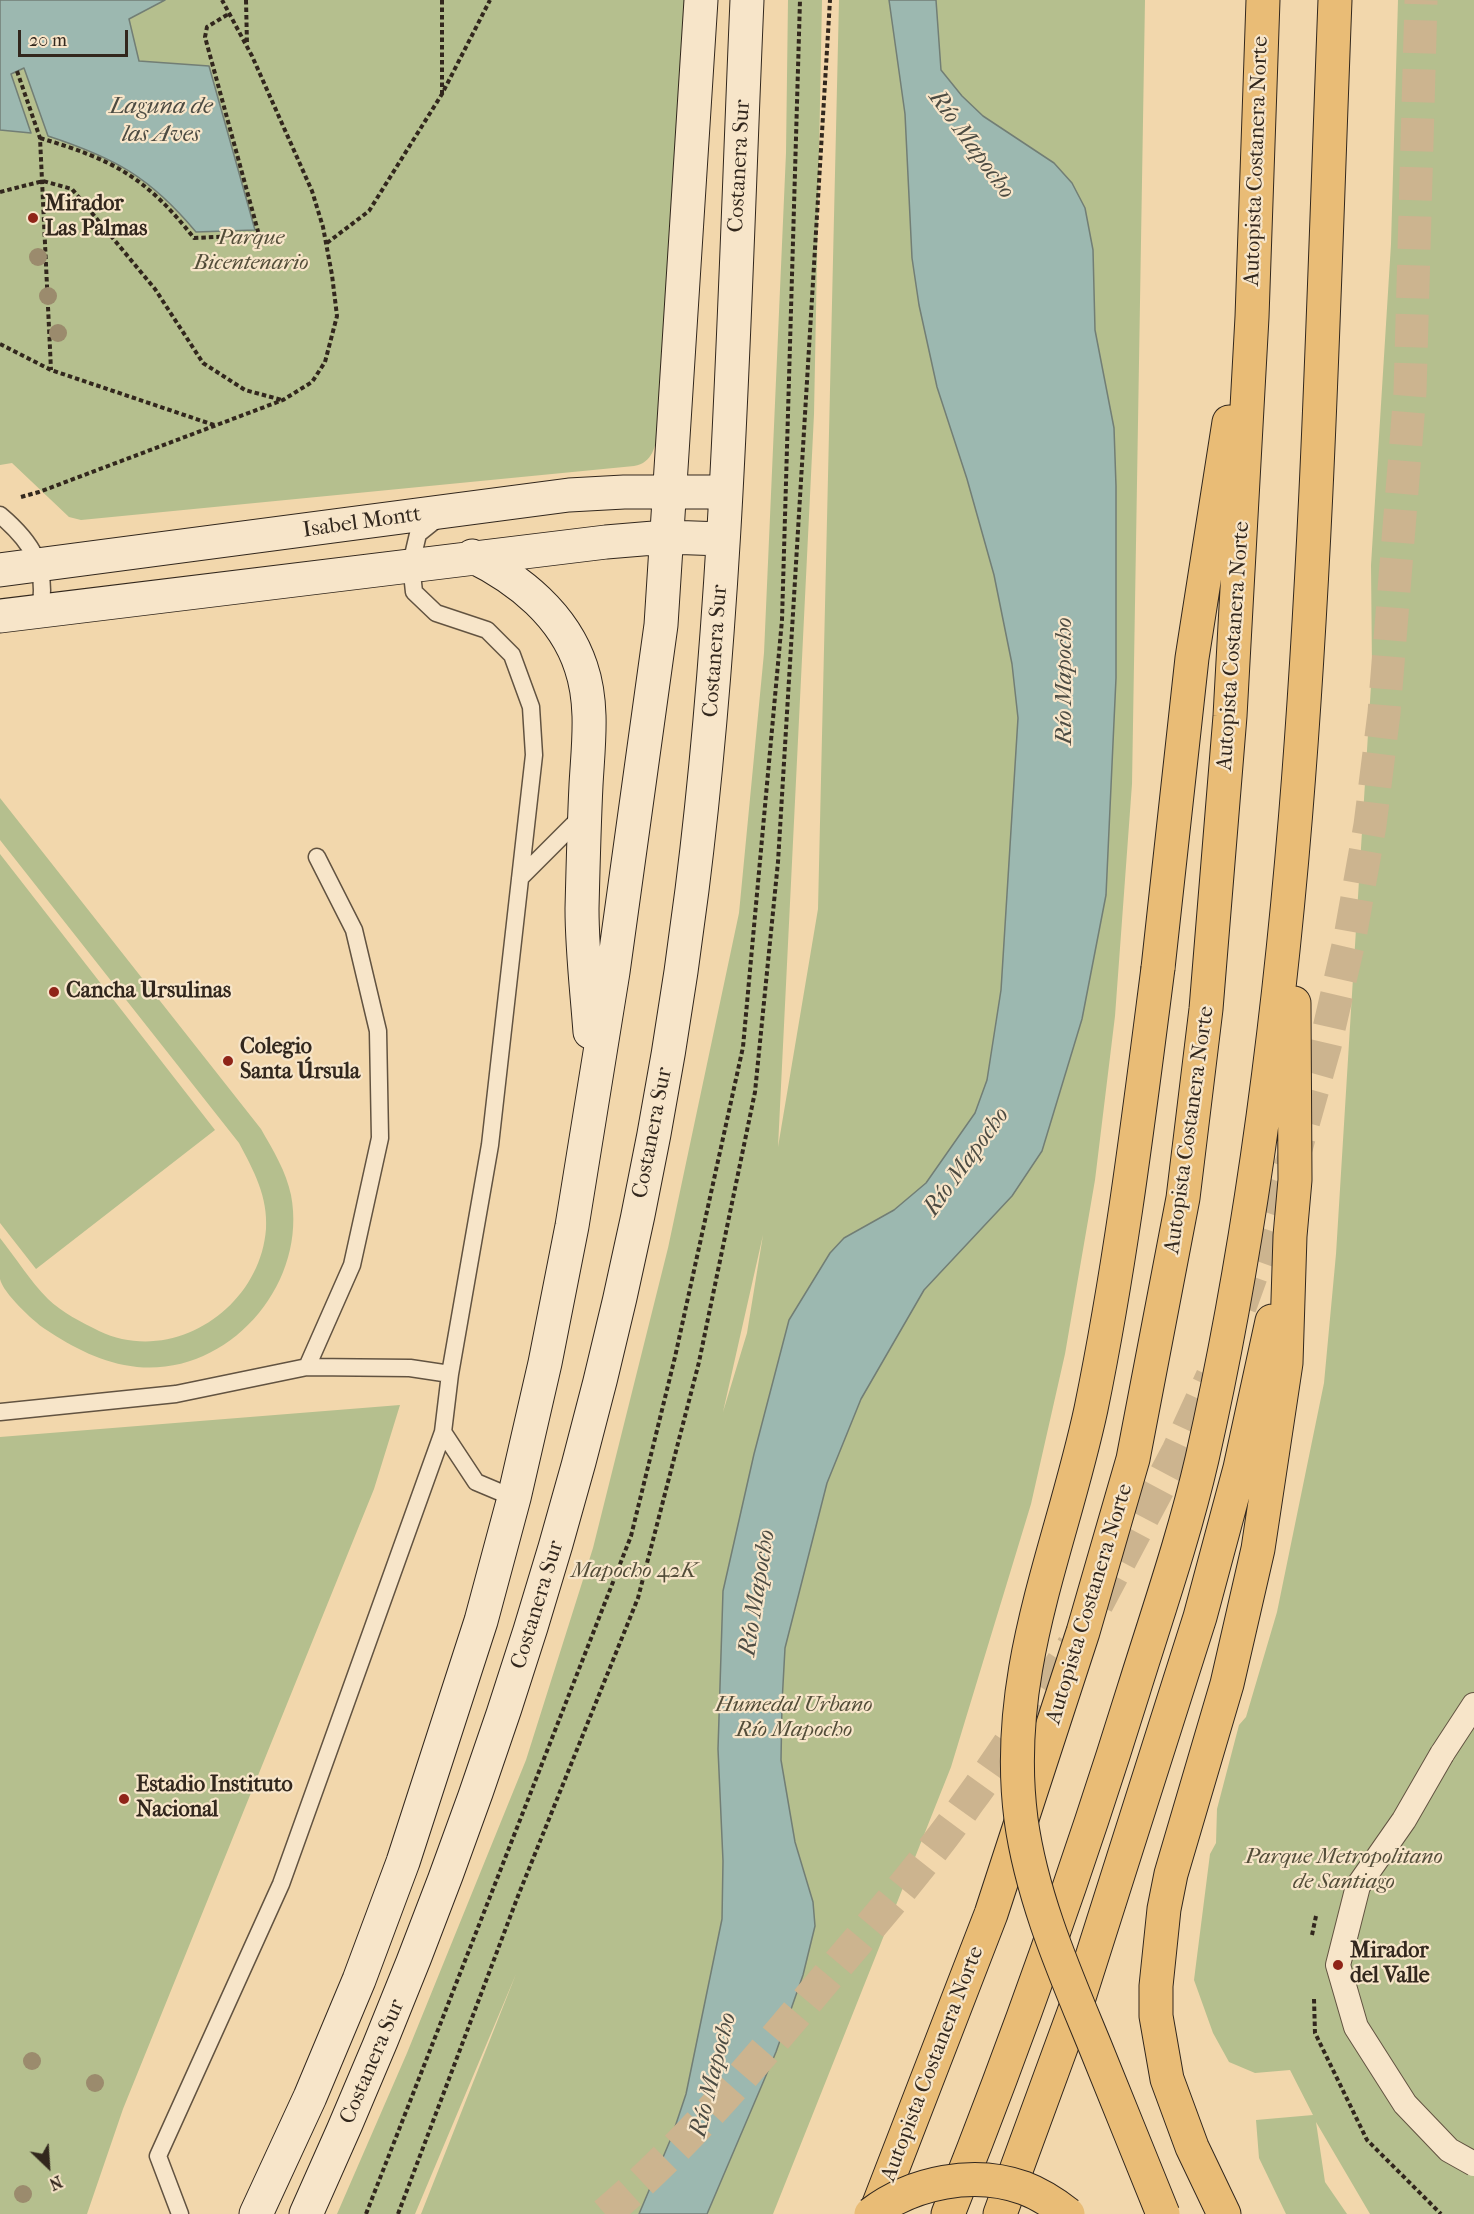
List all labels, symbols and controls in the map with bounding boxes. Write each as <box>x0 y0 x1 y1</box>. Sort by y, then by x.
scale bar <box>21 18 130 56</box>
text: 20 m <box>29 30 67 51</box>
street label: Autopista Costanera Norte <box>1239 36 1275 286</box>
water label: Río Mapocho <box>922 85 1020 205</box>
water label: Laguna de las Aves <box>109 93 213 149</box>
street label: Costanera Sur <box>723 99 757 233</box>
place label: Mirador Las Palmas <box>45 192 147 243</box>
marker: Mirador Las Palmas <box>26 211 40 225</box>
park label: Parque Bicentenario <box>193 226 309 278</box>
street label: Isabel Montt <box>301 502 423 544</box>
street label: Autopista Costanera Norte <box>1212 520 1256 772</box>
street label: Costanera Sur <box>698 584 734 718</box>
water label: Río Mapocho <box>1051 617 1079 745</box>
place label: Cancha Ursulinas <box>66 979 231 1005</box>
marker: Cancha Ursulinas <box>47 985 61 999</box>
street label: Autopista Costanera Norte <box>1160 1004 1220 1256</box>
place label: Colegio Santa Úrsula <box>240 1035 360 1086</box>
marker: Colegio Santa Úrsula <box>221 1054 235 1068</box>
street label: Costanera Sur <box>627 1065 679 1201</box>
water label: Río Mapocho <box>918 1102 1016 1222</box>
street label: Autopista Costanera Norte <box>1041 1481 1139 1727</box>
water label: Río Mapocho <box>734 1528 782 1658</box>
street label: Costanera Sur <box>506 1538 570 1672</box>
park label: Mapocho 42K <box>571 1559 697 1585</box>
park label: Humedal Urbano Río Mapocho <box>715 1693 873 1744</box>
place label: Estadio Instituto Nacional <box>136 1773 293 1825</box>
marker: Estadio Instituto Nacional <box>117 1792 131 1806</box>
park label: Parque Metropolitano de Santiago <box>1245 1845 1443 1897</box>
place label: Mirador del Valle <box>1350 1939 1430 1990</box>
street label: Autopista Costanera Norte <box>876 1943 990 2185</box>
marker: Mirador del Valle <box>1331 1958 1345 1972</box>
street label: Costanera Sur <box>335 1996 411 2128</box>
water label: Río Mapocho <box>685 2010 743 2140</box>
north arrow <box>18 2136 78 2196</box>
text: N <box>46 2172 65 2194</box>

